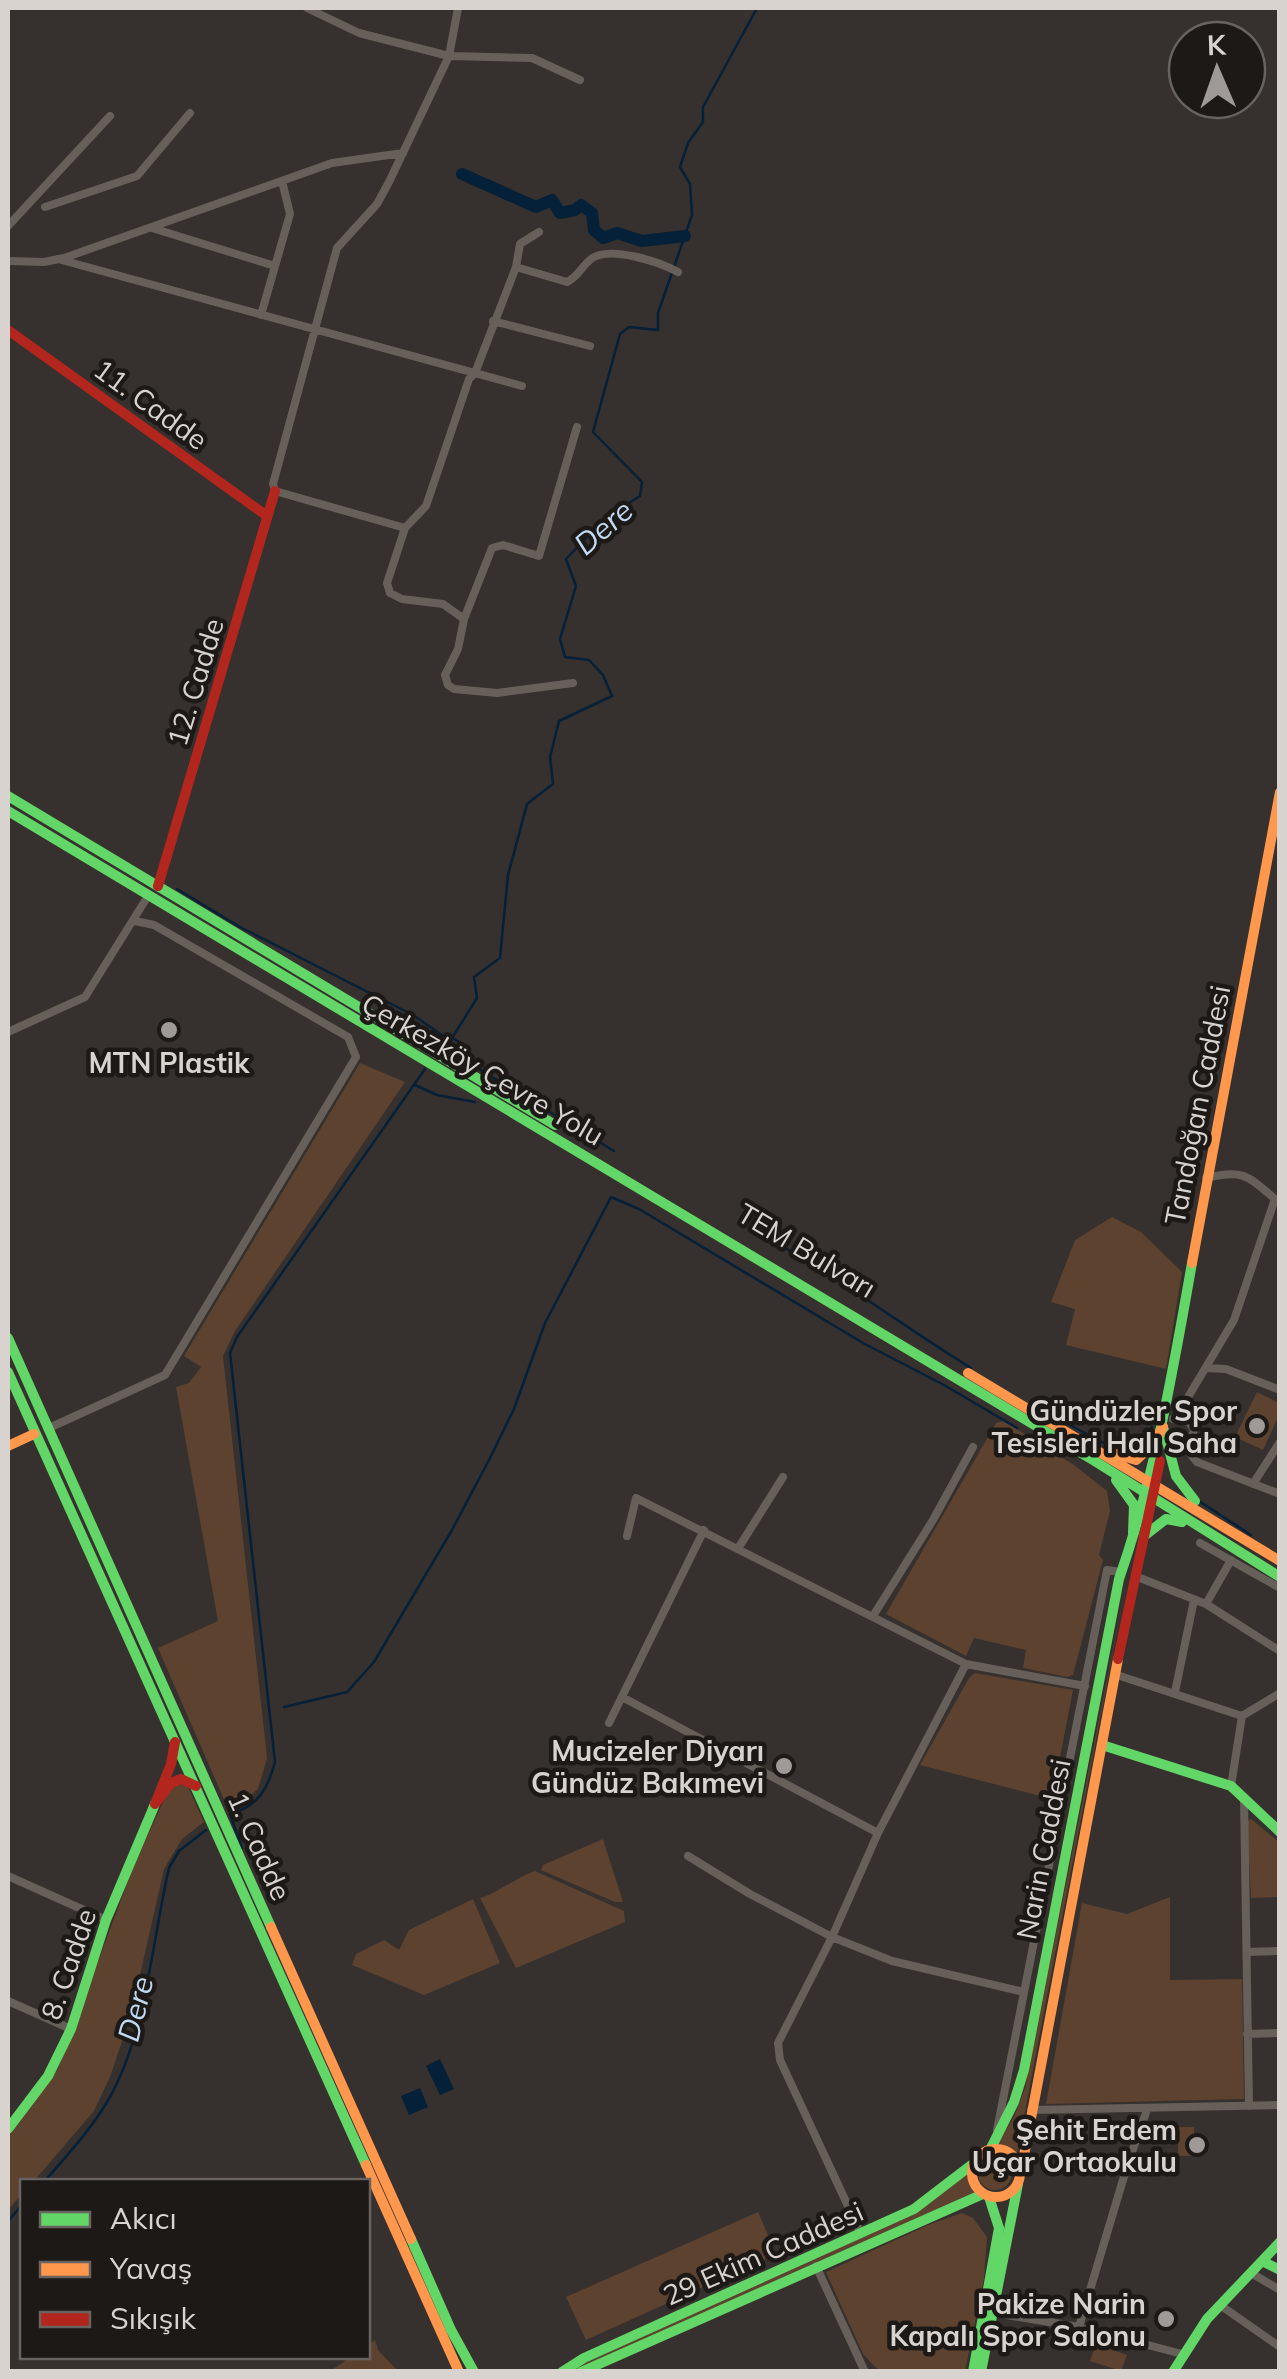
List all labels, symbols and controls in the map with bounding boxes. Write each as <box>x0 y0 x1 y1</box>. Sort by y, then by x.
north arrow <box>1167 20 1267 120</box>
text: K <box>1206 27 1227 62</box>
street label: 11. Cadde <box>87 351 215 457</box>
water label: Dere <box>566 491 640 563</box>
street label: 12. Cadde <box>159 614 231 750</box>
street label: Tandoğan Caddesi <box>1157 982 1237 1228</box>
street label: Çerkezköy Çevre Yolu <box>356 985 610 1153</box>
marker: MTN Plastik <box>158 1019 180 1041</box>
place label: MTN Plastik <box>88 1045 250 1080</box>
street label: TEM Bulvarı <box>732 1195 882 1305</box>
place label: Gündüzler Spor Tesisleri Halı Saha <box>992 1393 1237 1460</box>
marker: Gündüzler Spor Tesisleri Halı Saha <box>1246 1415 1268 1437</box>
place label: Mucizeler Diyarı Gündüz Bakımevi <box>531 1733 764 1800</box>
marker: Mucizeler Diyarı Gündüz Bakımevi <box>773 1755 795 1777</box>
street label: Narin Caddesi <box>1008 1756 1078 1942</box>
street label: 1. Cadde <box>221 1786 299 1906</box>
street label: 8. Cadde <box>33 1904 103 2024</box>
water label: Dere <box>109 1973 161 2045</box>
place label: Şehit Erdem Uçar Ortaokulu <box>972 2112 1177 2179</box>
marker: Şehit Erdem Uçar Ortaokulu <box>1186 2134 1208 2156</box>
legend <box>20 2179 370 2359</box>
street label: 29 Ekim Caddesi <box>658 2193 868 2313</box>
text: Akıcı <box>110 2199 177 2237</box>
text: Yavaş <box>109 2249 192 2287</box>
place label: Pakize Narin Kapalı Spor Salonu <box>889 2286 1146 2353</box>
text: Sıkışık <box>110 2299 196 2337</box>
marker: Pakize Narin Kapalı Spor Salonu <box>1155 2308 1177 2330</box>

